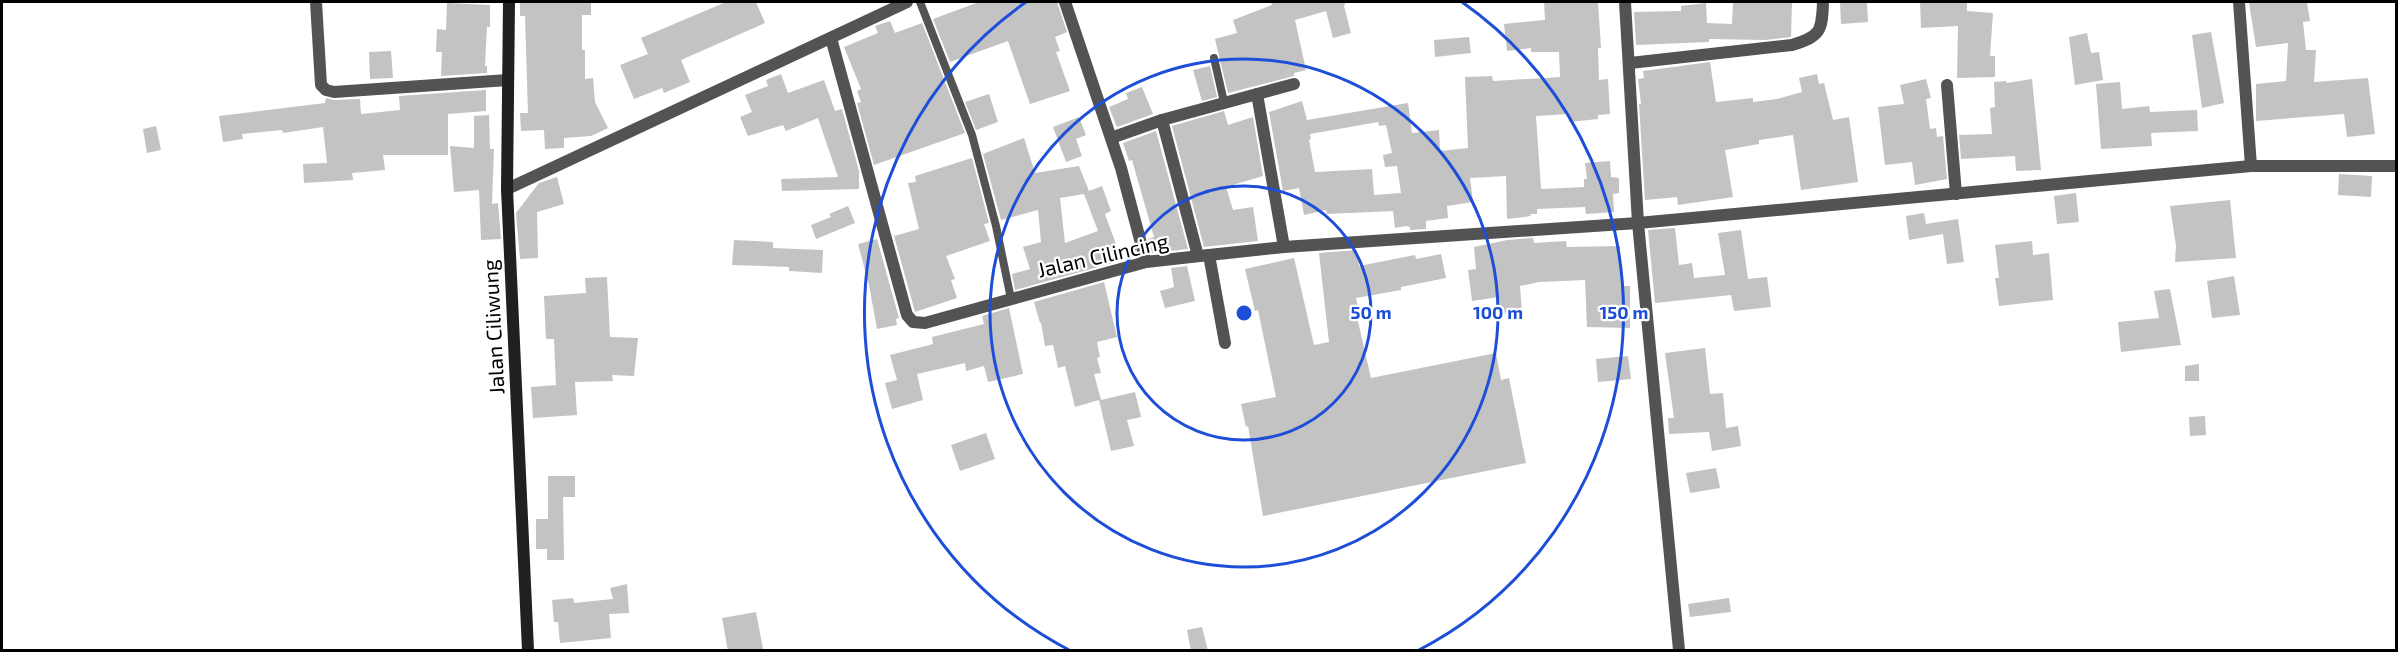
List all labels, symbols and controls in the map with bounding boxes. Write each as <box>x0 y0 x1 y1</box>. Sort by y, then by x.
street label: Jalan Cilincing <box>1035 227 1171 282</box>
street label: Jalan Ciliwung <box>476 259 509 395</box>
text: 50 m <box>1350 301 1392 323</box>
text: 100 m <box>1473 301 1523 323</box>
text: 150 m <box>1600 301 1648 323</box>
centre of rings <box>1234 303 1254 323</box>

